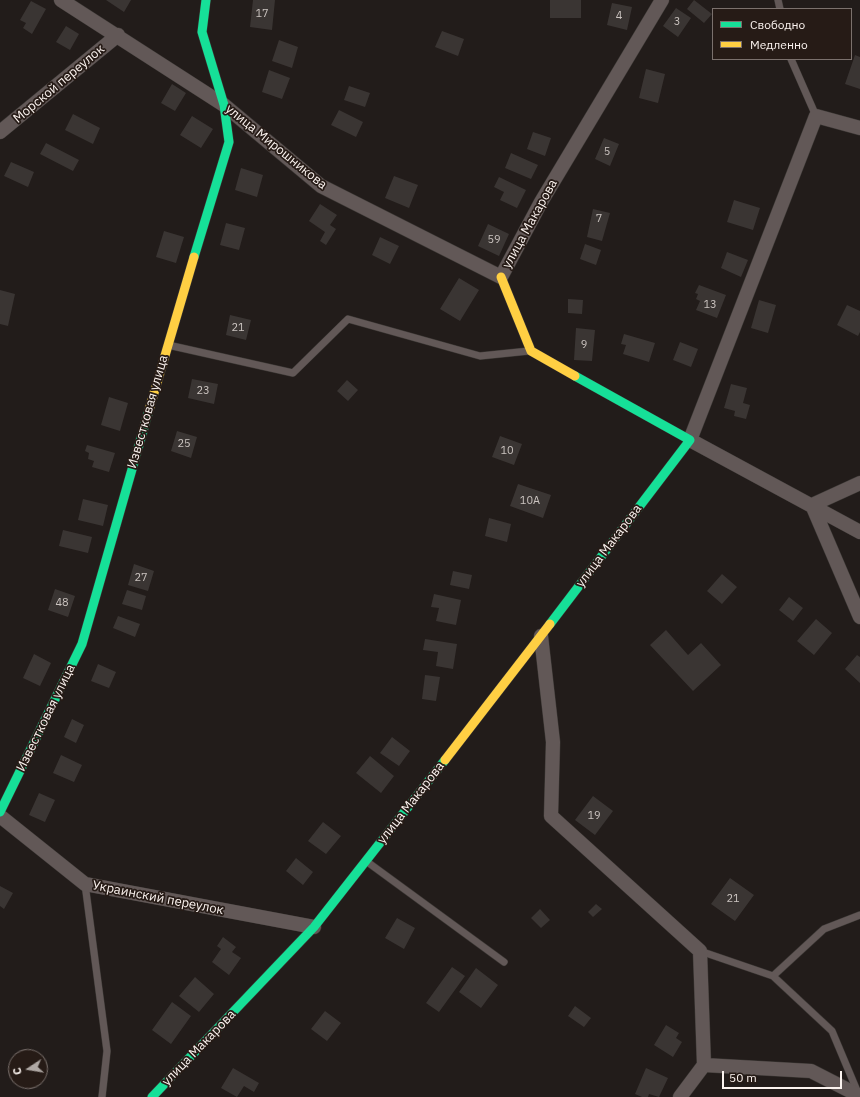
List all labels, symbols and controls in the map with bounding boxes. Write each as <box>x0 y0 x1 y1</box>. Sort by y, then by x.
house number: 17 <box>255 7 269 21</box>
legend <box>712 8 852 60</box>
house number: 4 <box>616 9 622 23</box>
house number: 3 <box>674 15 680 29</box>
text: Свободно <box>750 17 805 32</box>
text: Медленно <box>750 37 808 52</box>
street label: Морской переулок <box>10 41 108 127</box>
street label: улица Мирошникова <box>222 101 330 193</box>
house number: 5 <box>604 145 610 159</box>
street label: улица Макарова <box>499 177 561 271</box>
house number: 7 <box>596 212 602 226</box>
house number: 59 <box>487 233 501 247</box>
house number: 13 <box>703 298 717 312</box>
house number: 21 <box>231 321 245 335</box>
house number: 9 <box>581 338 587 352</box>
street label: Известковая улица <box>124 354 172 470</box>
house number: 23 <box>196 384 210 398</box>
house number: 25 <box>177 437 191 451</box>
house number: 10 <box>500 444 514 458</box>
house number: 10А <box>520 494 540 508</box>
street label: улица Макарова <box>573 502 645 590</box>
house number: 27 <box>134 571 148 585</box>
house number: 48 <box>55 596 69 610</box>
street label: Известковая улица <box>13 662 79 774</box>
street label: улица Макарова <box>374 759 448 847</box>
house number: 19 <box>587 809 601 823</box>
street label: Украинский переулок <box>91 878 225 918</box>
house number: 21 <box>726 892 740 906</box>
street label: улица Макарова <box>159 1007 239 1089</box>
north arrow <box>8 1049 48 1089</box>
scale bar <box>724 1063 844 1089</box>
text: С <box>10 1066 25 1076</box>
text: 50 m <box>729 1070 757 1085</box>

